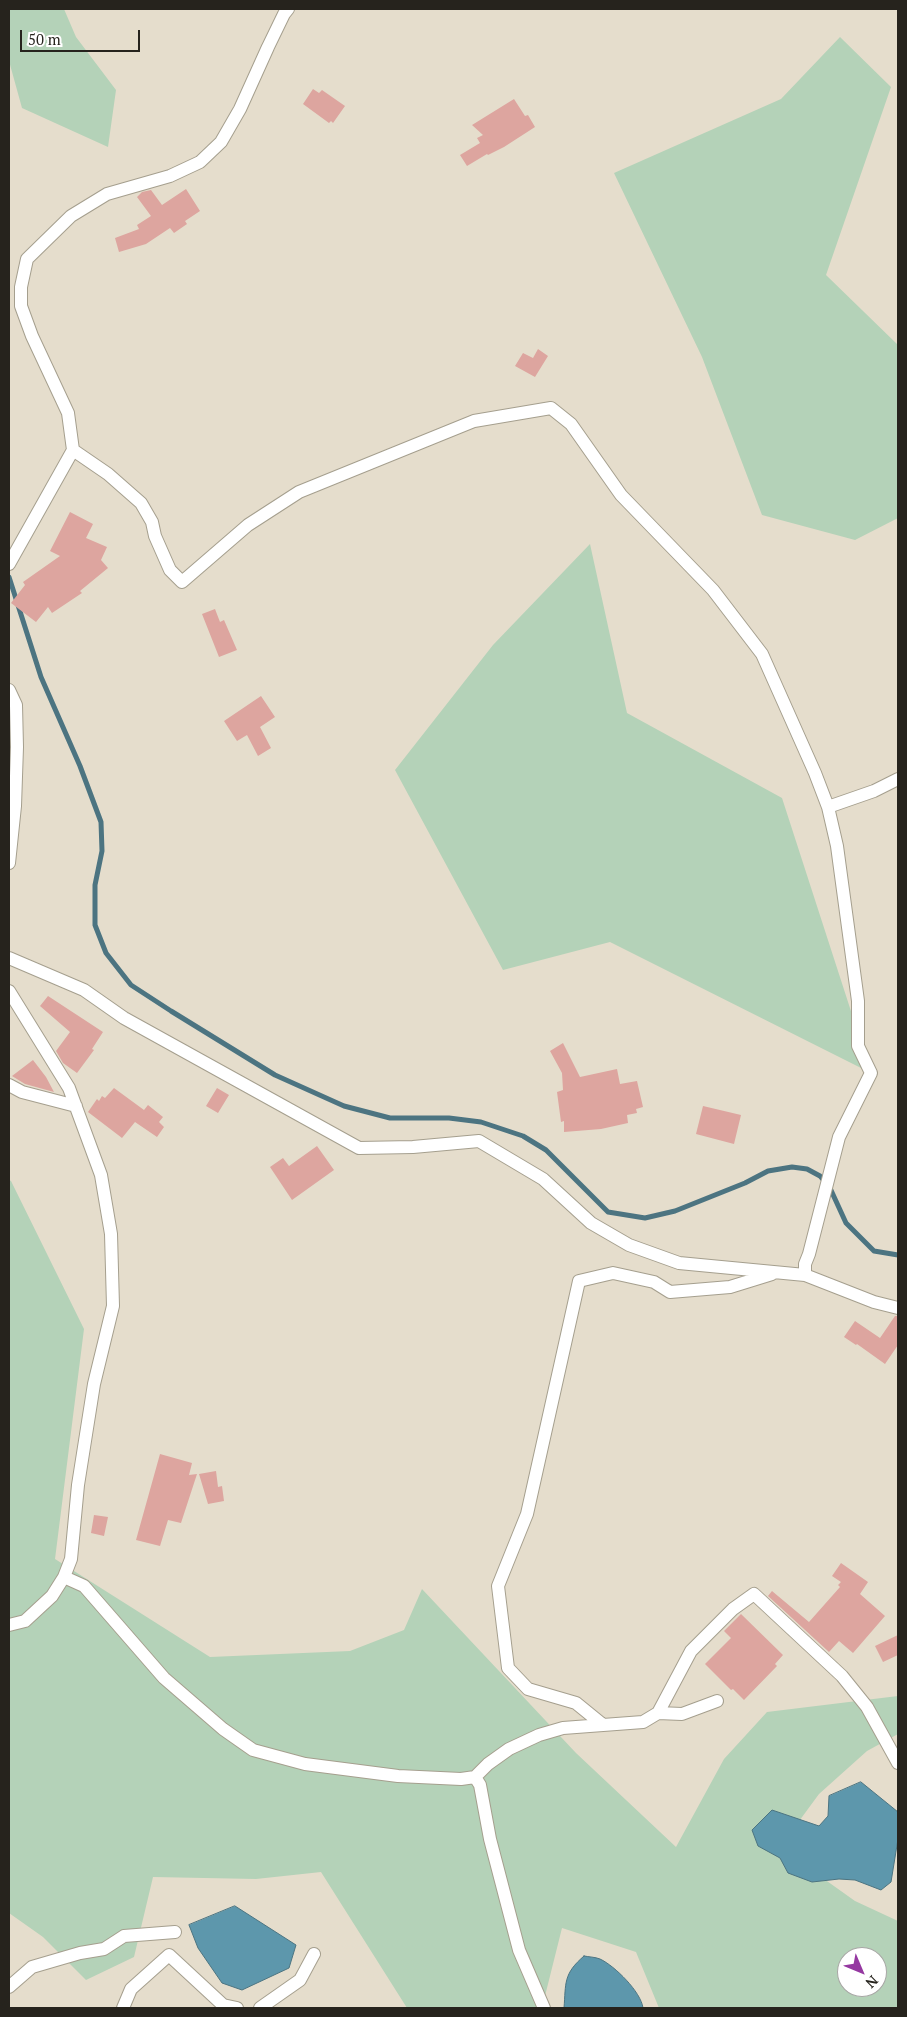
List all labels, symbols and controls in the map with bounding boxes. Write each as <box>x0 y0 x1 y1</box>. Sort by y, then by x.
scale bar <box>22 20 142 52</box>
text: 50 m <box>28 29 61 49</box>
north arrow <box>837 1947 887 1997</box>
text: N <box>862 1972 883 1993</box>

